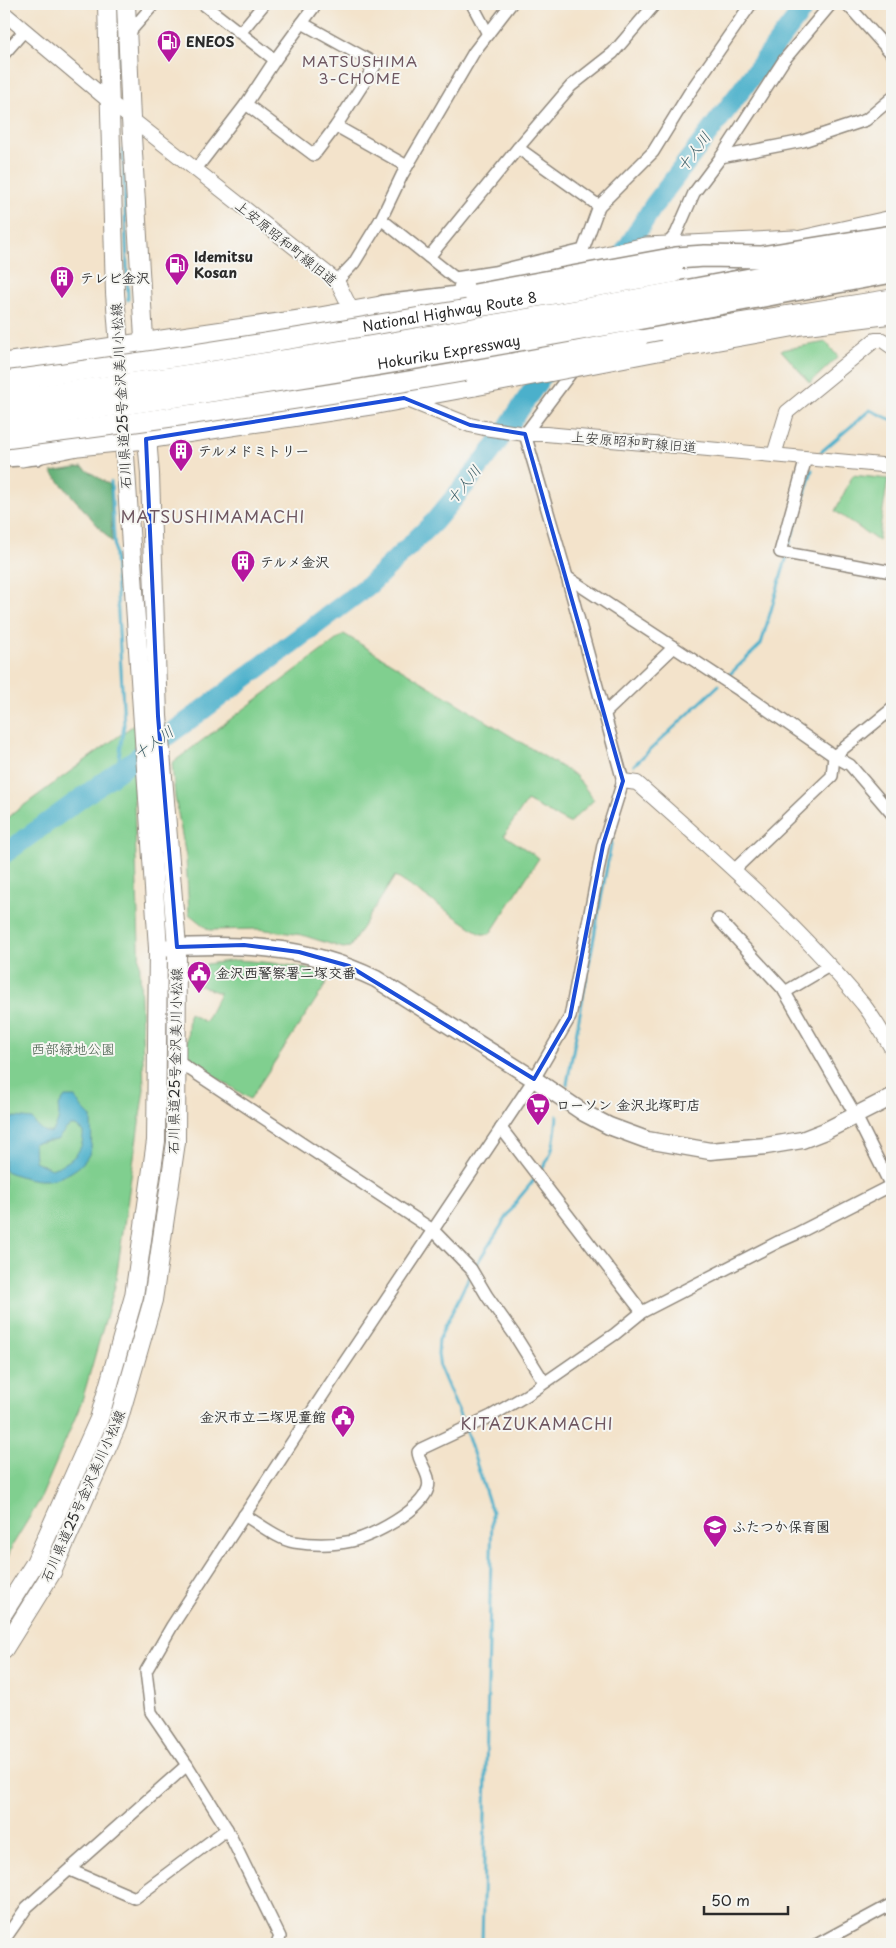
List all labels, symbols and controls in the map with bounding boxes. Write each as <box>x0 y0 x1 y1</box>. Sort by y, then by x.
fuel station icon: ENEOS <box>156 29 182 63</box>
place label: ENEOS <box>186 31 234 52</box>
district label: MATSUSHIMA 3-CHOME <box>302 49 418 89</box>
water label: 十人川 <box>670 126 716 176</box>
street label: 上安原昭和町線旧道 <box>231 195 342 290</box>
place label: Idemitsu Kosan <box>194 246 253 283</box>
fuel station icon: Idemitsu Kosan <box>164 252 190 286</box>
building icon: テレビ金沢 <box>49 265 75 299</box>
place label: テレビ金沢 <box>80 267 150 288</box>
street label: National Highway Route 8 <box>361 286 538 337</box>
street label: 石川県道25号金沢美川小松線 <box>105 302 136 490</box>
street label: Hokuriku Expressway <box>376 329 522 374</box>
street label: 上安原昭和町線旧道 <box>570 426 698 457</box>
building icon: テルメドミトリー <box>168 438 194 472</box>
place label: テルメドミトリー <box>198 440 309 461</box>
water label: 十人川 <box>440 459 486 509</box>
district label: MATSUSHIMAMACHI <box>121 504 305 528</box>
building icon: テルメ金沢 <box>230 549 256 583</box>
place label: テルメ金沢 <box>260 551 329 572</box>
water label: 十人川 <box>128 719 178 764</box>
public building icon: 金沢西警察署二塚交番 <box>186 960 212 994</box>
place label: 金沢西警察署二塚交番 <box>216 962 356 983</box>
street label: 石川県道25号金沢美川小松線 <box>162 968 187 1154</box>
park label: 西部緑地公園 <box>31 1038 115 1059</box>
supermarket icon: ローソン 金沢北塚町店 <box>525 1092 551 1126</box>
place label: ローソン 金沢北塚町店 <box>556 1094 701 1115</box>
public building icon: 金沢市立二塚児童館 <box>330 1404 356 1438</box>
street label: 石川県道25号金沢美川小松線 <box>35 1406 130 1585</box>
place label: 金沢市立二塚児童館 <box>200 1406 326 1427</box>
district label: KITAZUKAMACHI <box>460 1411 614 1435</box>
school or university icon: ふたつか保育園 <box>702 1514 728 1548</box>
place label: ふたつか保育園 <box>732 1516 830 1537</box>
scale bar <box>704 1883 787 1915</box>
text: 50 m <box>711 1888 750 1911</box>

